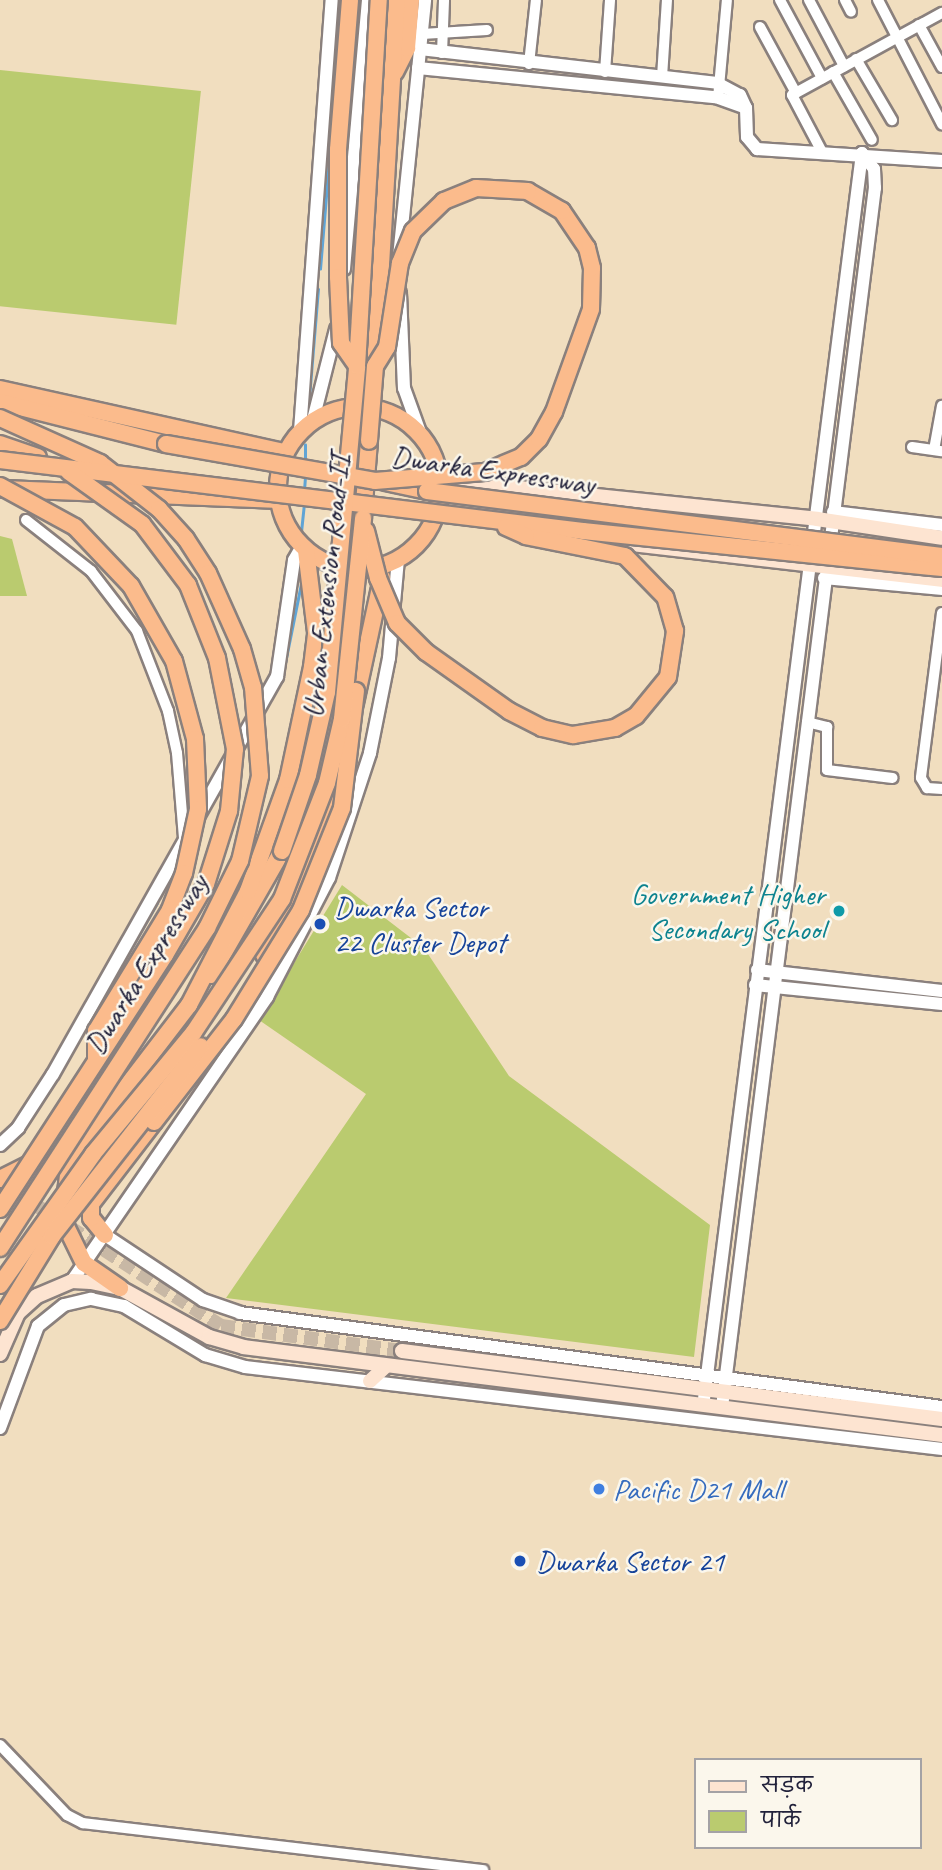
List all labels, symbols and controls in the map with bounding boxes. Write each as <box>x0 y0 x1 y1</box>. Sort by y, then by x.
street label: Dwarka Expressway <box>389 438 597 502</box>
street label: Urban Extension Road-II <box>294 453 358 719</box>
street label: Dwarka Expressway <box>77 868 215 1060</box>
place label: Government Higher Secondary School <box>631 876 825 946</box>
place label: Dwarka Sector 22 Cluster Depot <box>334 889 506 960</box>
marker: Government Higher Secondary School <box>831 903 847 919</box>
marker: Dwarka Sector 22 Cluster Depot <box>312 916 328 932</box>
place label: Pacific D21 Mall <box>613 1471 783 1507</box>
marker: Pacific D21 Mall <box>591 1481 607 1497</box>
place label: Dwarka Sector 21 <box>536 1543 724 1579</box>
marker: Dwarka Sector 21 <box>510 1551 530 1571</box>
legend <box>694 1758 921 1849</box>
text: सड़क <box>761 1772 813 1798</box>
text: पार्क <box>761 1807 801 1833</box>

